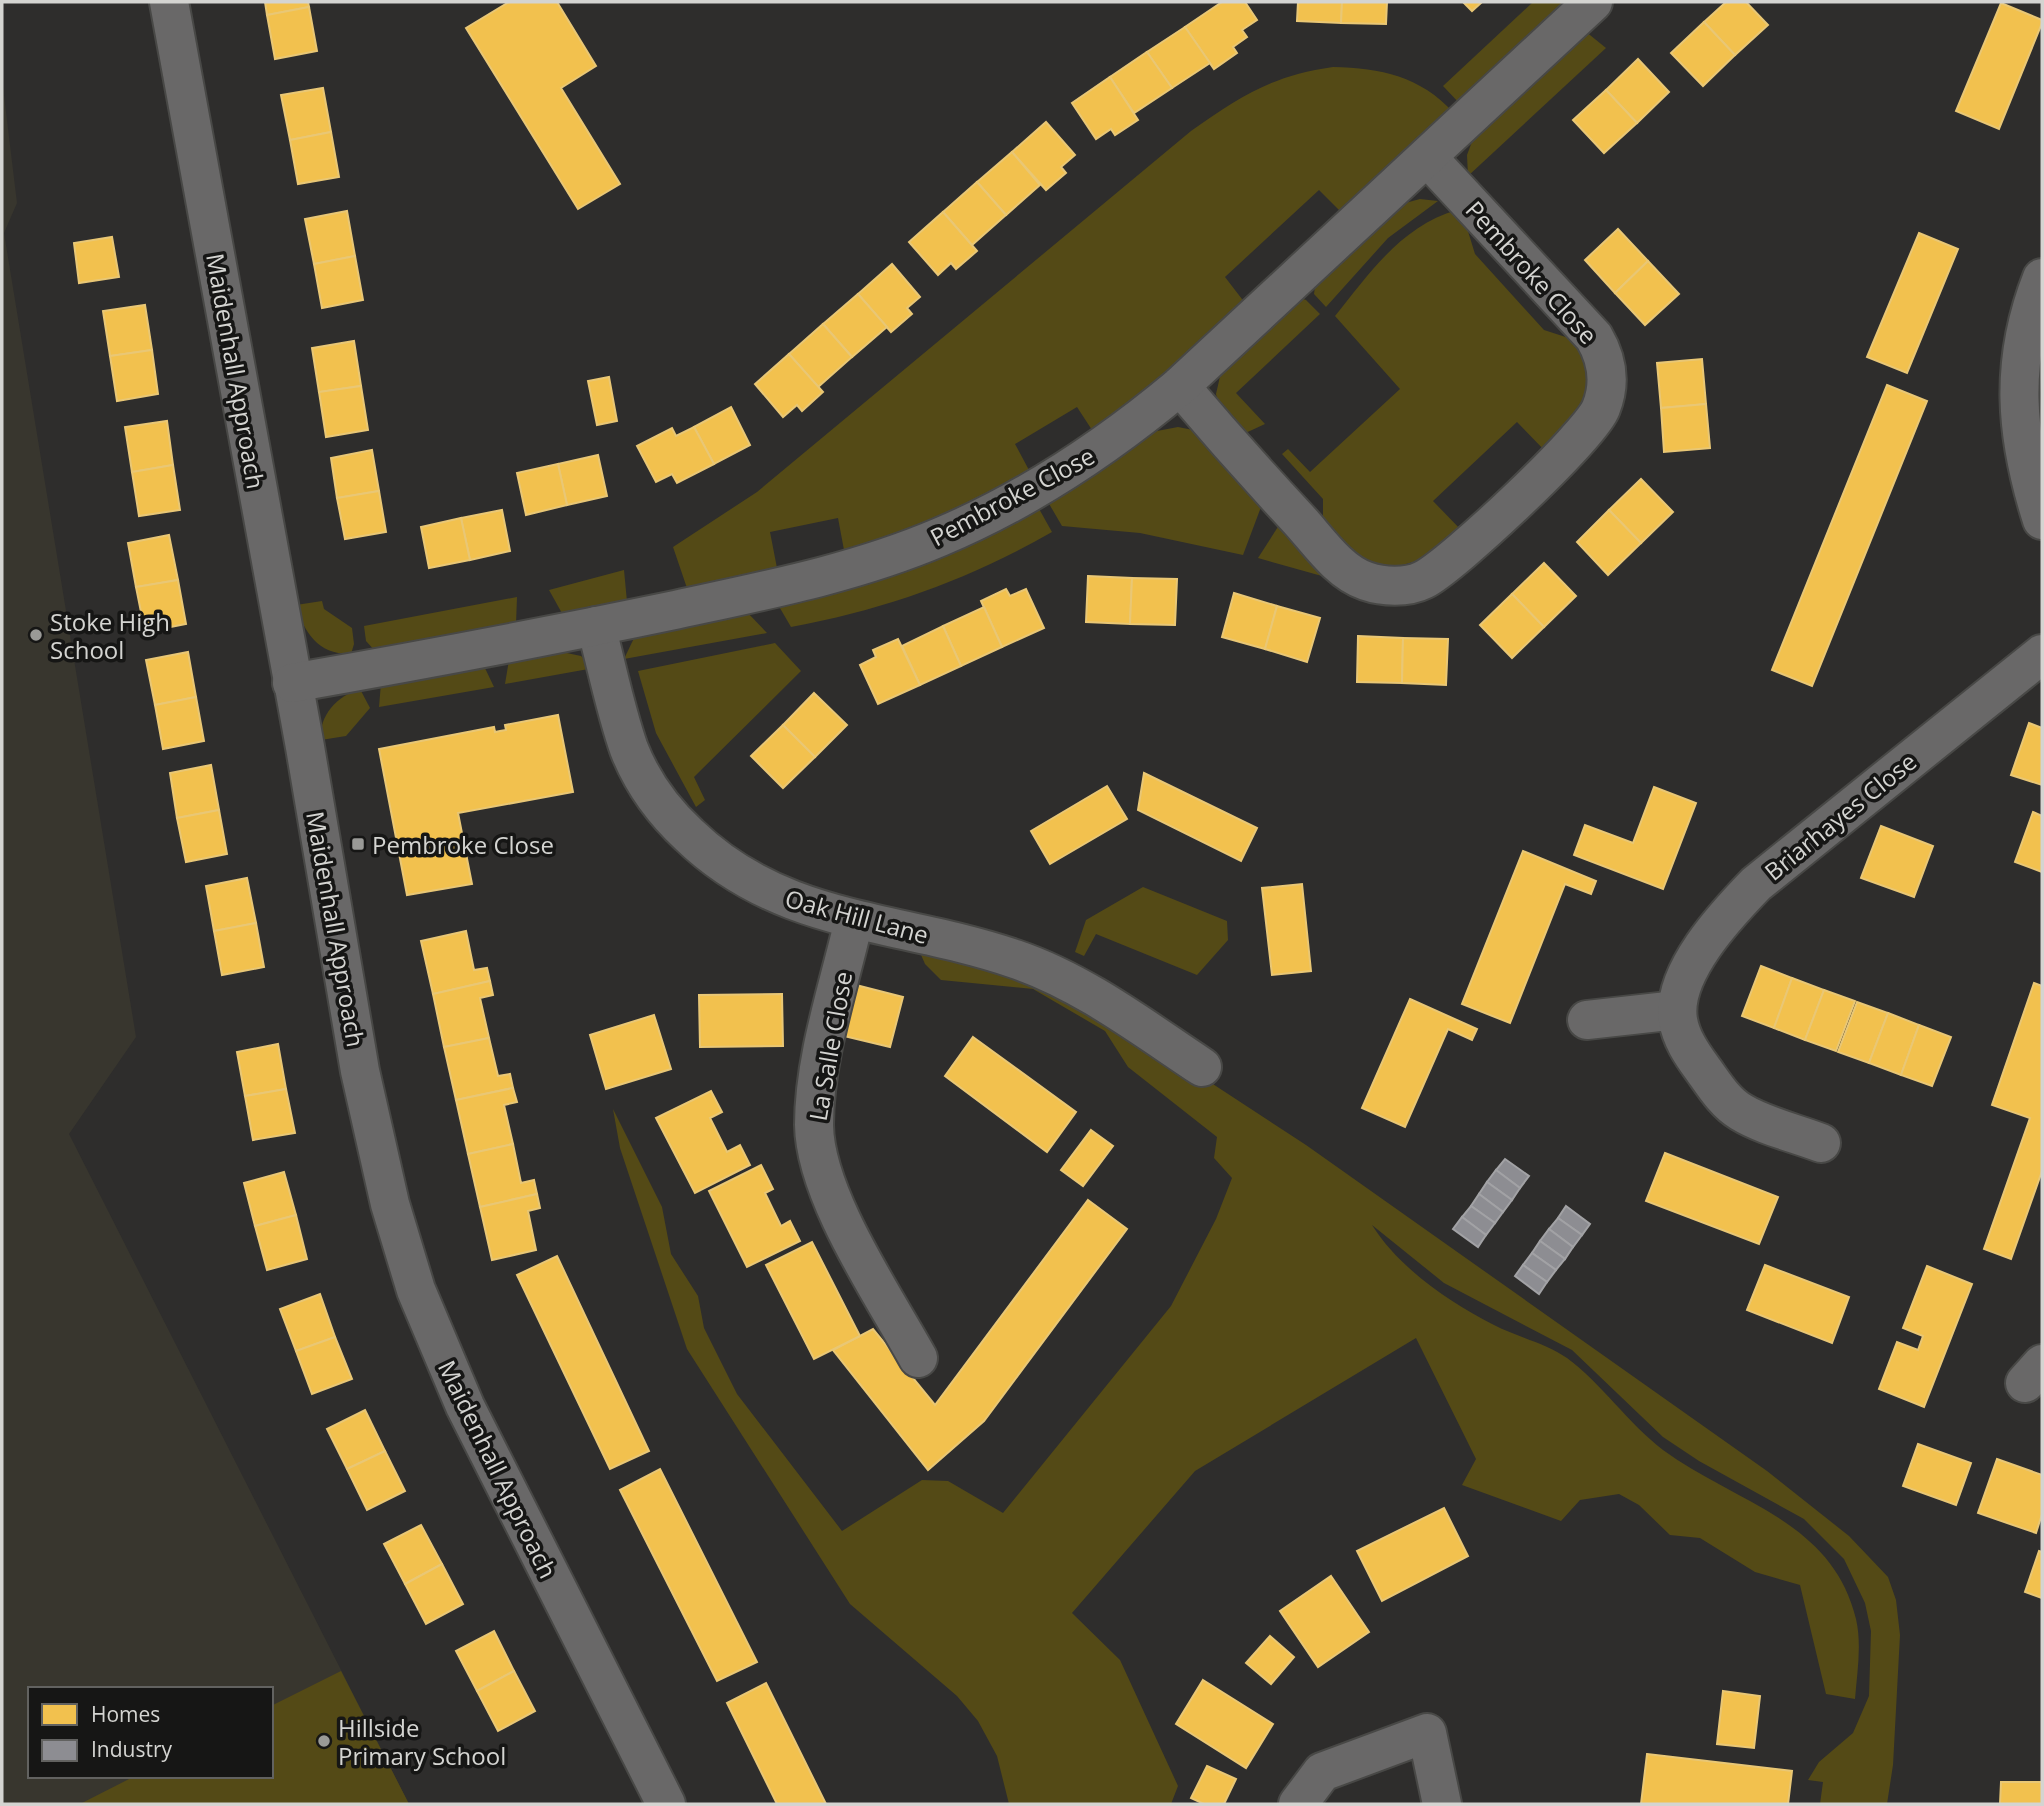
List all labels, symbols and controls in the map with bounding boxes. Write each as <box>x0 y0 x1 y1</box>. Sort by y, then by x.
street label: Pembroke Close <box>1459 193 1605 351</box>
street label: Maidenhall Approach <box>199 251 273 491</box>
street label: Pembroke Close <box>924 439 1100 553</box>
place label: Stoke High School <box>50 605 170 666</box>
marker: Stoke High School <box>28 627 44 643</box>
street label: Briarhayes Close <box>1757 745 1923 887</box>
street label: Maidenhall Approach <box>299 809 373 1049</box>
place label: Pembroke Close <box>372 828 554 861</box>
marker: Pembroke Close <box>350 836 366 852</box>
street label: Oak Hill Lane <box>782 881 932 951</box>
street label: La Salle Close <box>801 969 859 1123</box>
street label: Maidenhall Approach <box>431 1355 565 1583</box>
legend <box>28 1687 273 1778</box>
text: Homes <box>91 1700 160 1728</box>
place label: Hillside Primary School <box>338 1711 506 1772</box>
marker: Hillside Primary School <box>316 1733 332 1749</box>
text: Industry <box>91 1735 173 1763</box>

